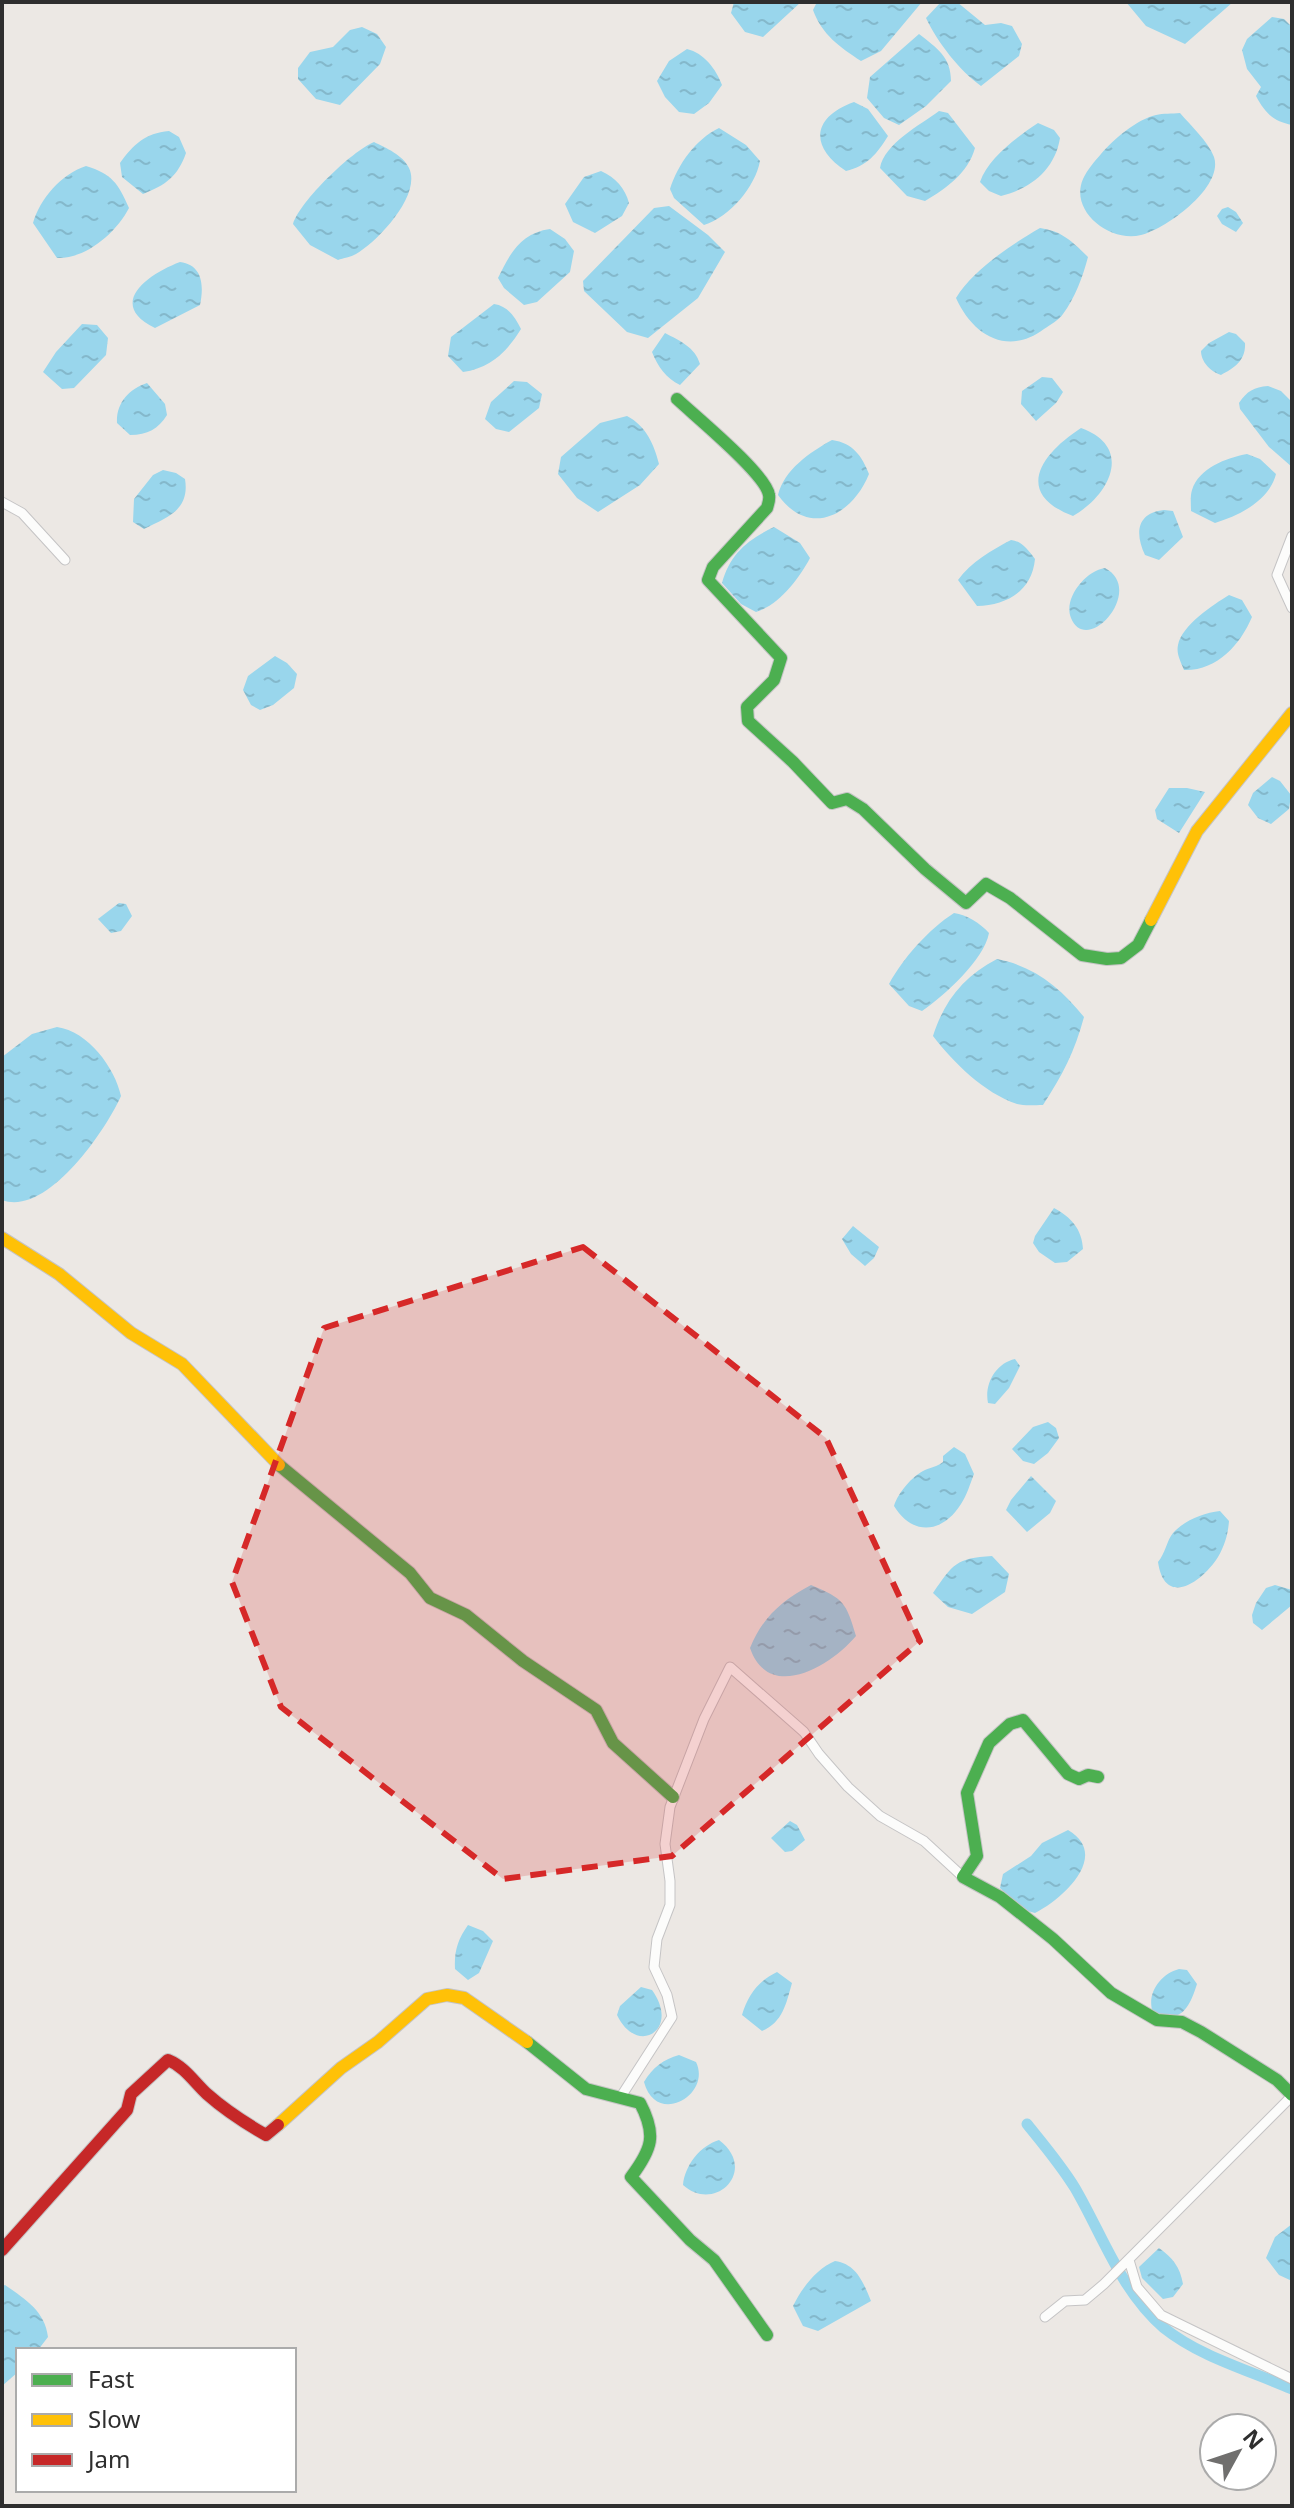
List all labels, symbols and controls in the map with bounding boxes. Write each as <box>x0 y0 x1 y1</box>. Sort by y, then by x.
legend <box>16 2348 296 2492</box>
text: Fast <box>88 2362 134 2395</box>
text: Slow <box>88 2402 140 2435</box>
north arrow <box>1198 2412 1278 2492</box>
text: N <box>1237 2422 1271 2455</box>
text: Jam <box>86 2442 130 2475</box>

